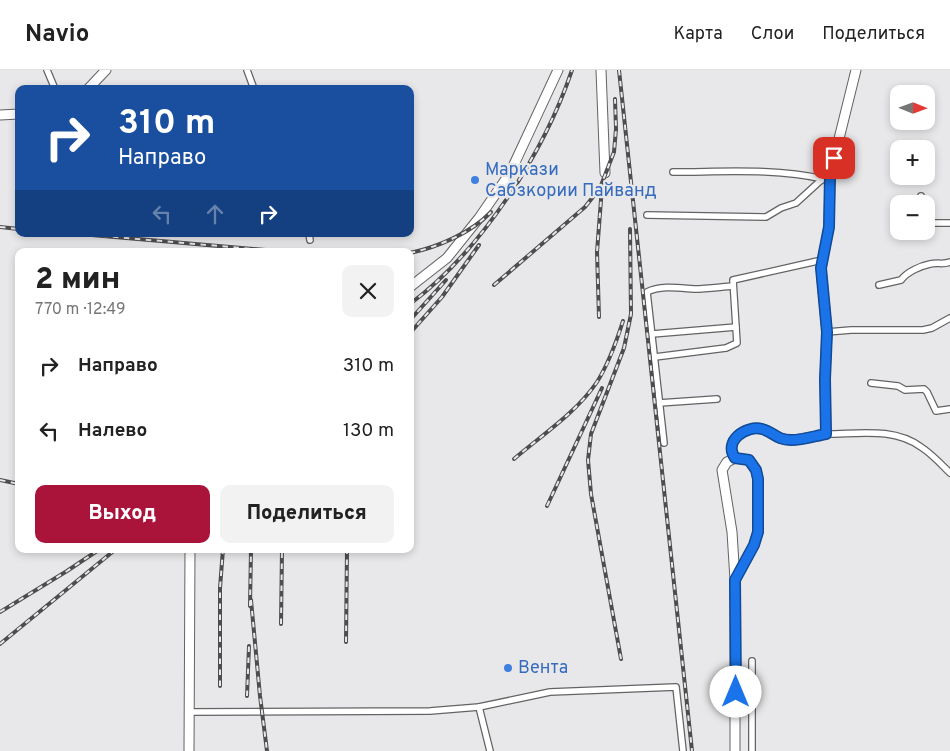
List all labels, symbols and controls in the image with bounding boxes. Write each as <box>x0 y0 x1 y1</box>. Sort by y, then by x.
text: Navio <box>25 20 89 50</box>
text: Карта <box>673 23 723 46</box>
text: Слои <box>751 23 794 46</box>
text: Поделиться <box>822 23 925 46</box>
north arrow <box>890 85 935 130</box>
map controls <box>890 85 935 240</box>
text: 310 m <box>118 102 215 146</box>
icon: right <box>35 105 100 170</box>
pin <box>813 137 855 179</box>
button: + <box>890 140 935 185</box>
icon: arrive <box>820 144 848 172</box>
text: Направо <box>118 145 206 172</box>
place label: Маркази Сабзкории Пайванд <box>485 159 657 203</box>
marker: Маркази Сабзкории Пайванд <box>469 174 481 186</box>
button: − <box>890 195 935 240</box>
icon: left <box>148 200 176 228</box>
icon: ahead <box>201 200 229 228</box>
icon: right <box>254 200 282 228</box>
text: 2 мин <box>35 262 120 299</box>
button: close <box>342 265 394 317</box>
text: 770 m · 12:49 <box>35 300 126 320</box>
icon: right <box>35 352 63 380</box>
text: Направо <box>78 354 158 378</box>
text: 310 m <box>343 354 394 378</box>
icon: left <box>35 417 63 445</box>
text: Налево <box>78 419 147 443</box>
text: 130 m <box>343 419 394 443</box>
button: Выход <box>35 485 210 543</box>
button: Поделиться <box>220 485 394 543</box>
place label: Вента <box>518 657 568 680</box>
marker: Вента <box>502 662 514 674</box>
position arrow <box>709 665 761 717</box>

